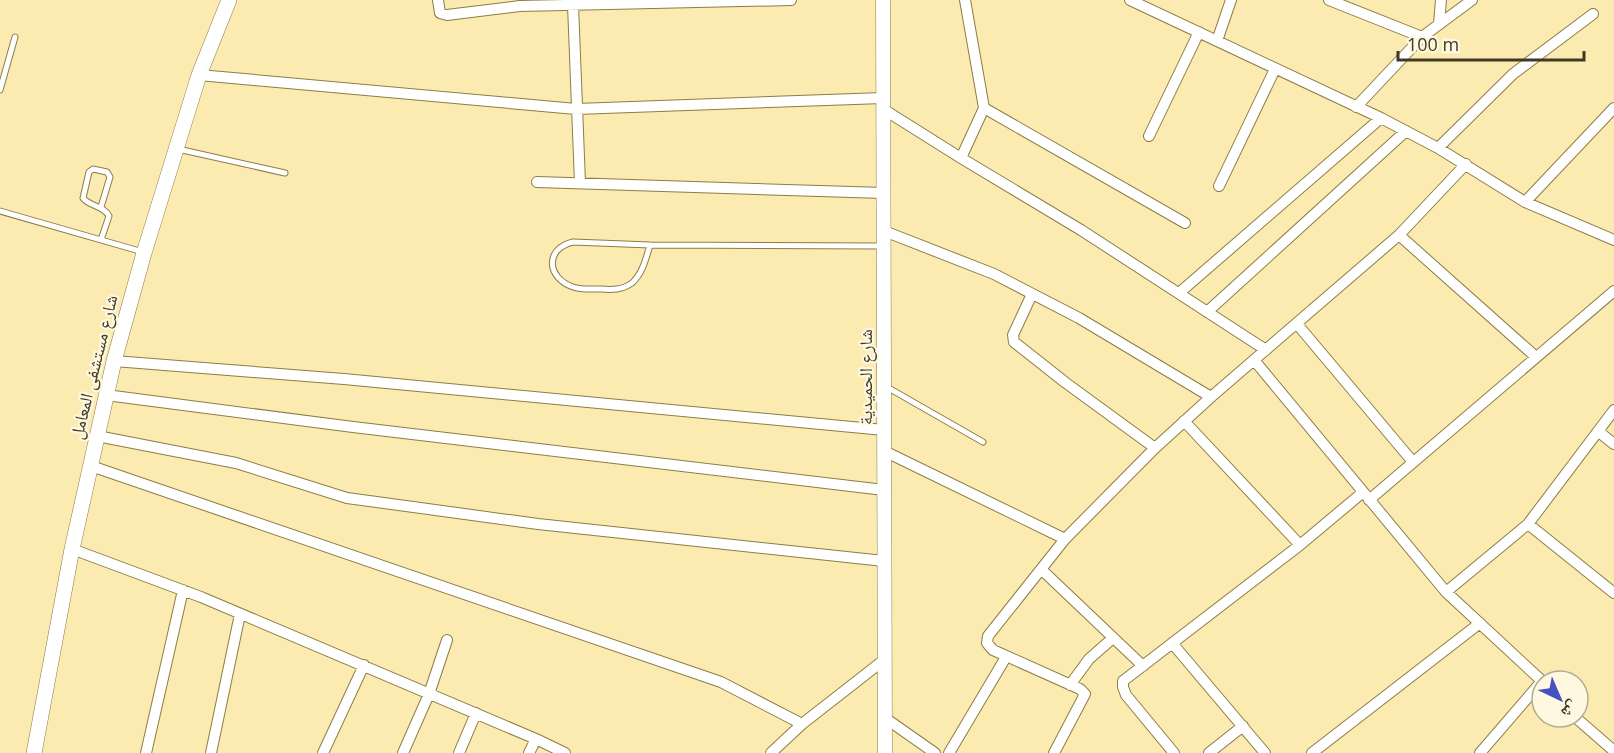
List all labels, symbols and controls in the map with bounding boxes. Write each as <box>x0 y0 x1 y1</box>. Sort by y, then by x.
scale bar <box>1398 24 1584 62</box>
text: 100 m <box>1407 32 1459 56</box>
street label: شارع مستشفى المعامل <box>64 292 123 441</box>
street label: شارع الحميدية <box>853 329 877 425</box>
north arrow <box>1530 669 1590 729</box>
text: ش <box>1557 696 1584 724</box>

